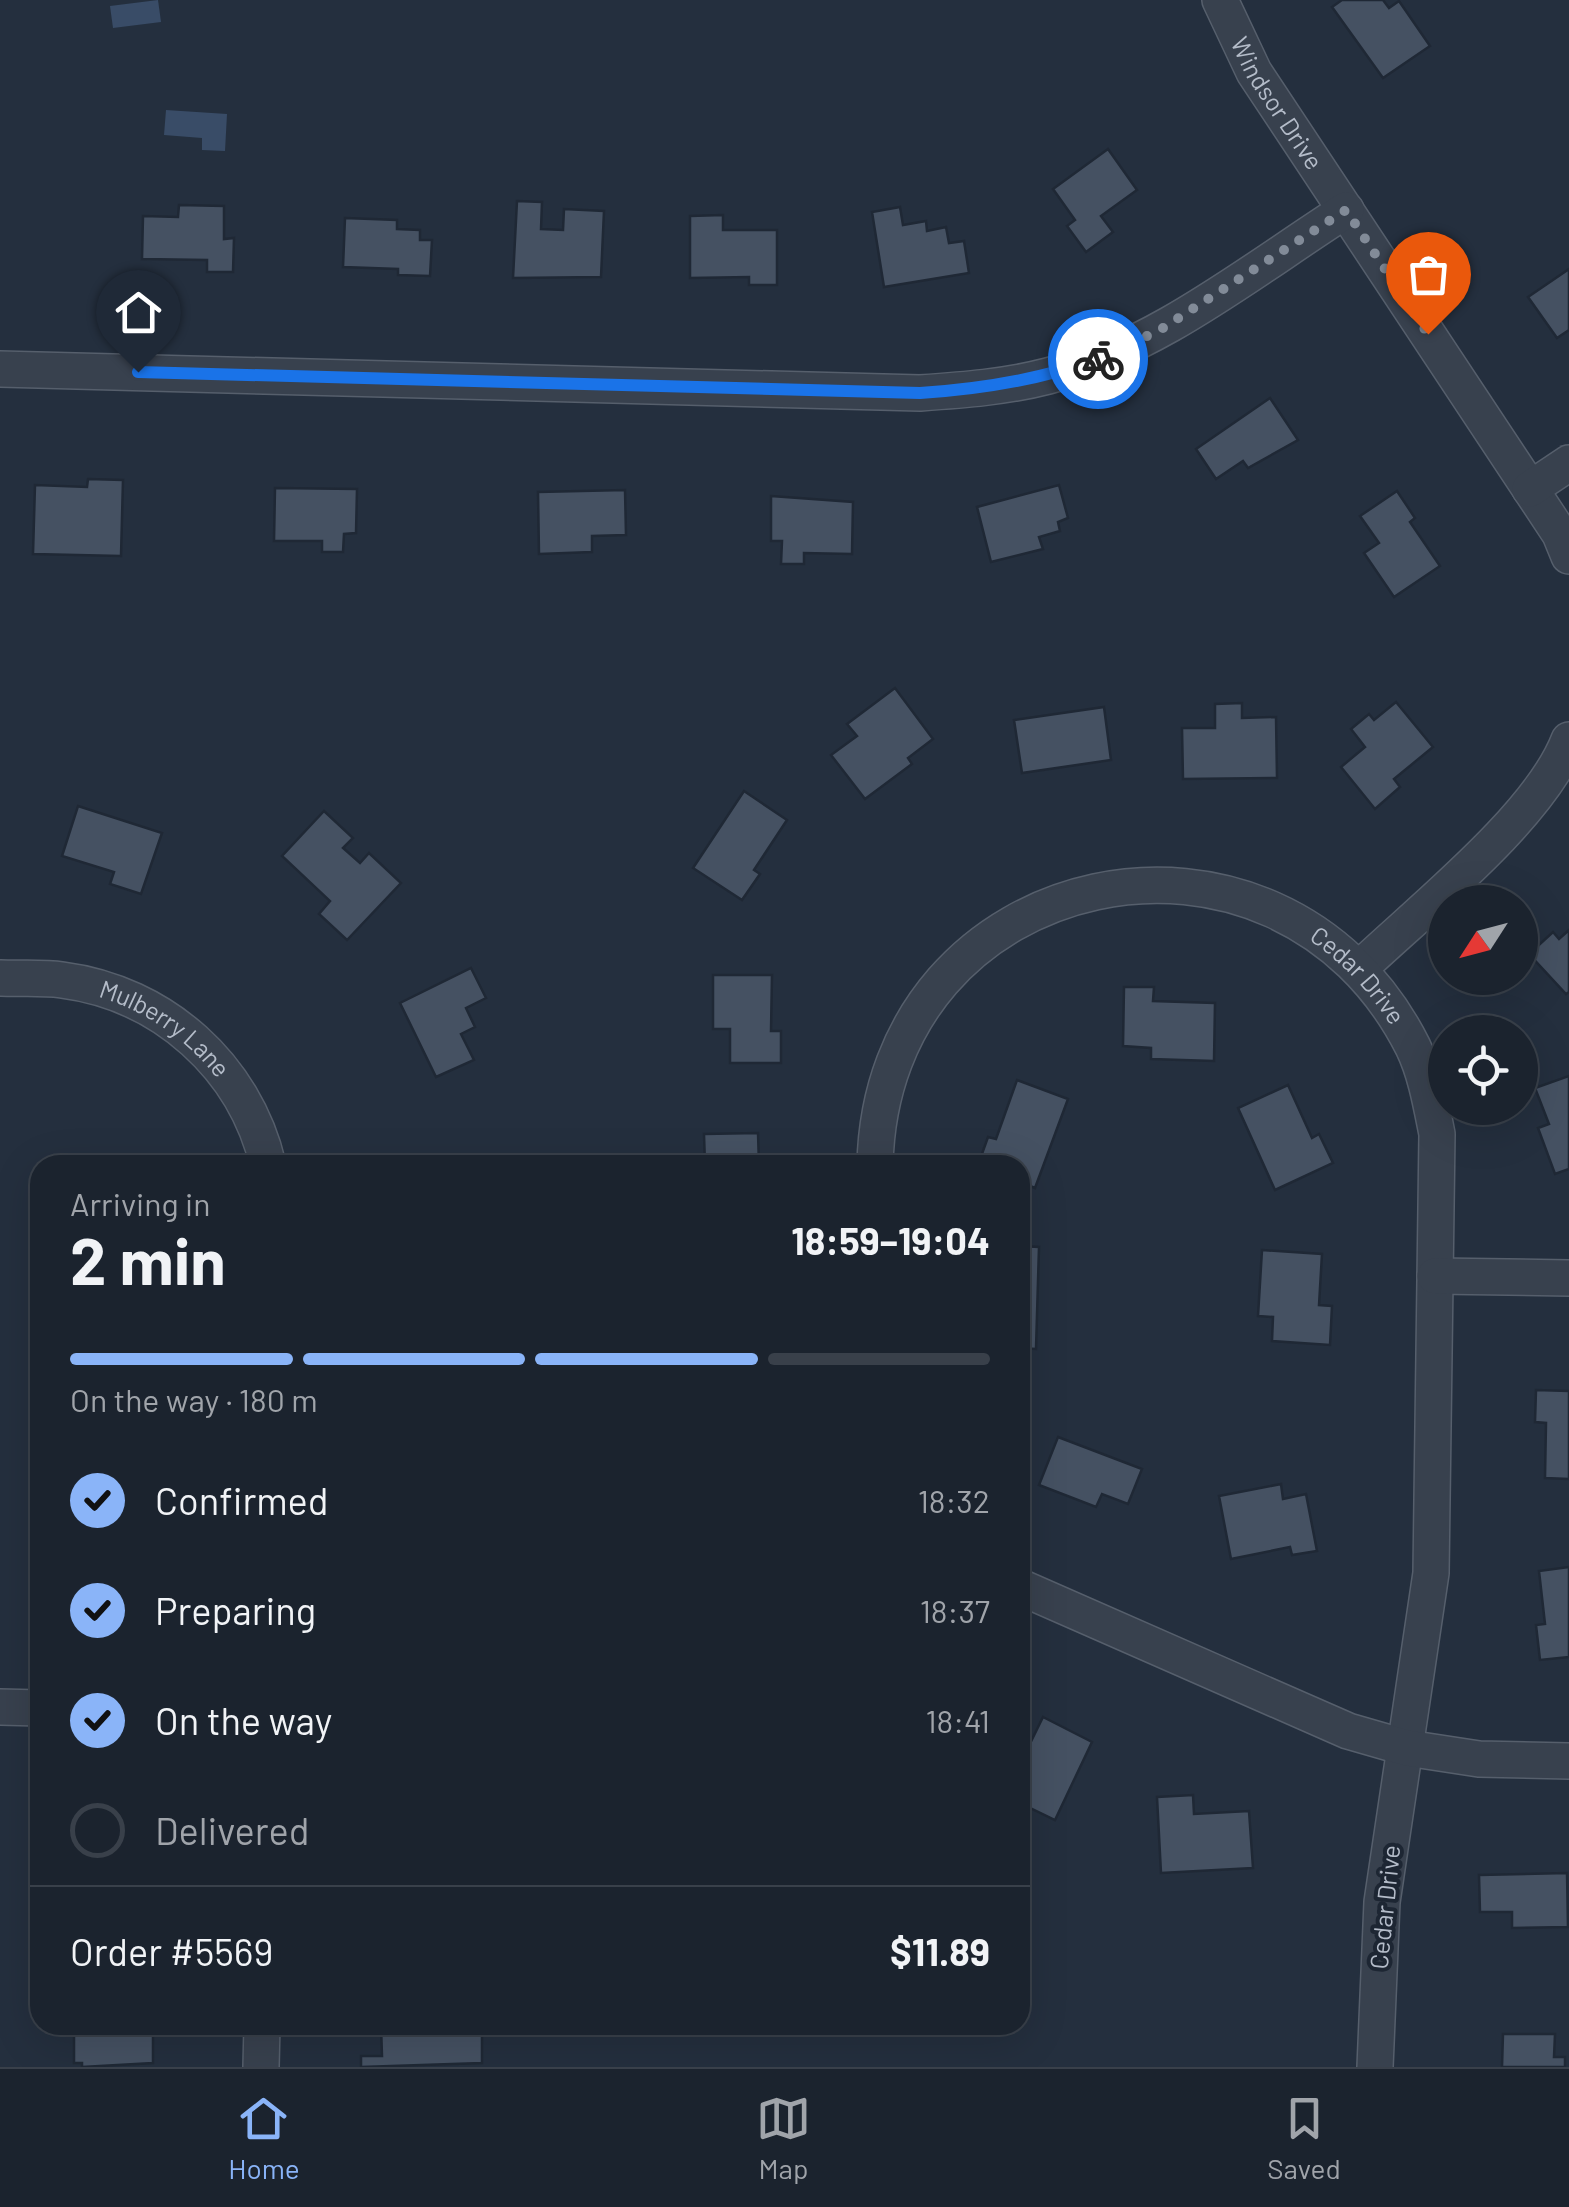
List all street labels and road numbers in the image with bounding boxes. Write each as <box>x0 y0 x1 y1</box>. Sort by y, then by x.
street label: Windsor Drive <box>1226 32 1330 175</box>
street label: Cedar Drive <box>1305 919 1412 1029</box>
street label: Mulberry Lane <box>96 973 237 1082</box>
street label: Cedar Drive <box>1363 1843 1405 1970</box>

